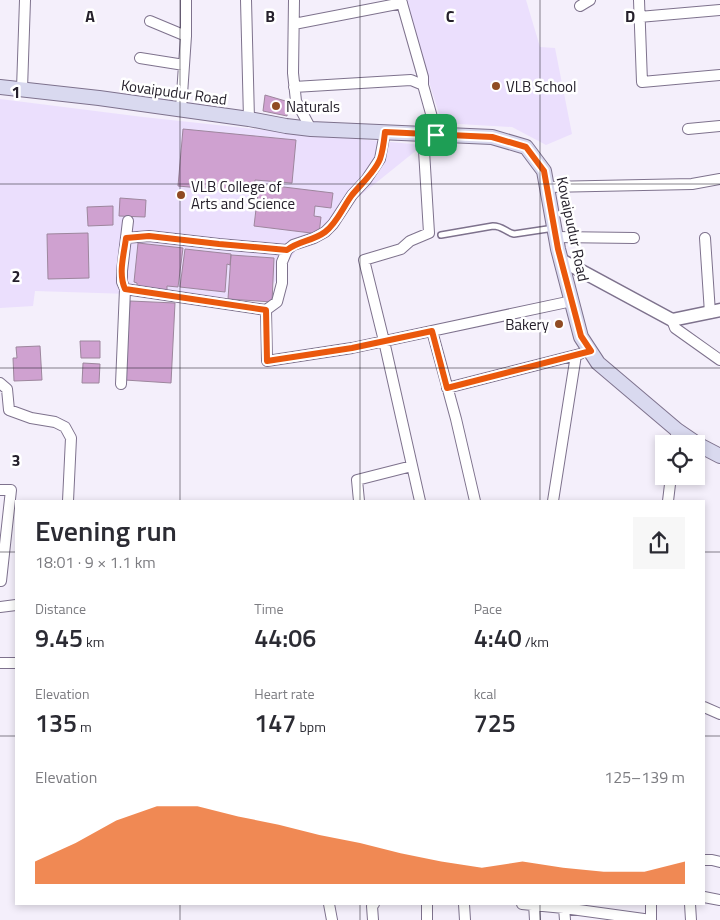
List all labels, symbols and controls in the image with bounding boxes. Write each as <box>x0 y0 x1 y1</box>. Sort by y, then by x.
text: A <box>85 4 95 28</box>
text: B <box>265 4 275 28</box>
text: C <box>446 4 455 28</box>
text: D <box>625 4 635 28</box>
street label: Kovaipudur Road <box>120 73 228 111</box>
place label: VLB School <box>506 75 577 98</box>
text: 1 <box>12 80 20 104</box>
marker: VLB School <box>490 80 502 92</box>
place label: Naturals <box>286 95 340 118</box>
marker: Naturals <box>270 100 282 112</box>
pin <box>415 114 457 156</box>
icon: arrive <box>422 121 450 149</box>
street label: Kovaipudur Road <box>551 174 595 284</box>
place label: VLB College of Arts and Science <box>191 175 295 215</box>
marker: VLB College of Arts and Science <box>175 189 187 201</box>
text: 2 <box>12 264 20 288</box>
place label: Bakery <box>505 313 549 336</box>
marker: Bakery <box>553 318 565 330</box>
map controls <box>655 435 705 485</box>
button: locate <box>655 435 705 485</box>
text: 3 <box>12 448 20 472</box>
text: Evening run <box>35 509 177 552</box>
button: share <box>633 517 685 569</box>
text: 18:01 · 9 × 1.1 km <box>35 550 156 574</box>
text: Distance <box>35 598 86 619</box>
text: Time <box>254 598 284 619</box>
text: Pace <box>474 598 502 619</box>
text: 9.45 <box>35 619 83 657</box>
text: 44:06 <box>254 619 316 657</box>
text: 4:40 <box>474 619 522 657</box>
text: km <box>83 631 104 652</box>
text: /km <box>522 631 549 652</box>
text: Elevation <box>35 683 89 704</box>
text: Heart rate <box>254 683 314 704</box>
text: kcal <box>474 683 497 704</box>
text: 135 <box>35 704 77 742</box>
text: 147 <box>254 704 296 742</box>
text: 725 <box>474 704 516 742</box>
text: m <box>77 716 92 737</box>
text: bpm <box>296 716 326 737</box>
text: Elevation <box>35 765 97 789</box>
text: 125–139 m <box>604 765 685 789</box>

